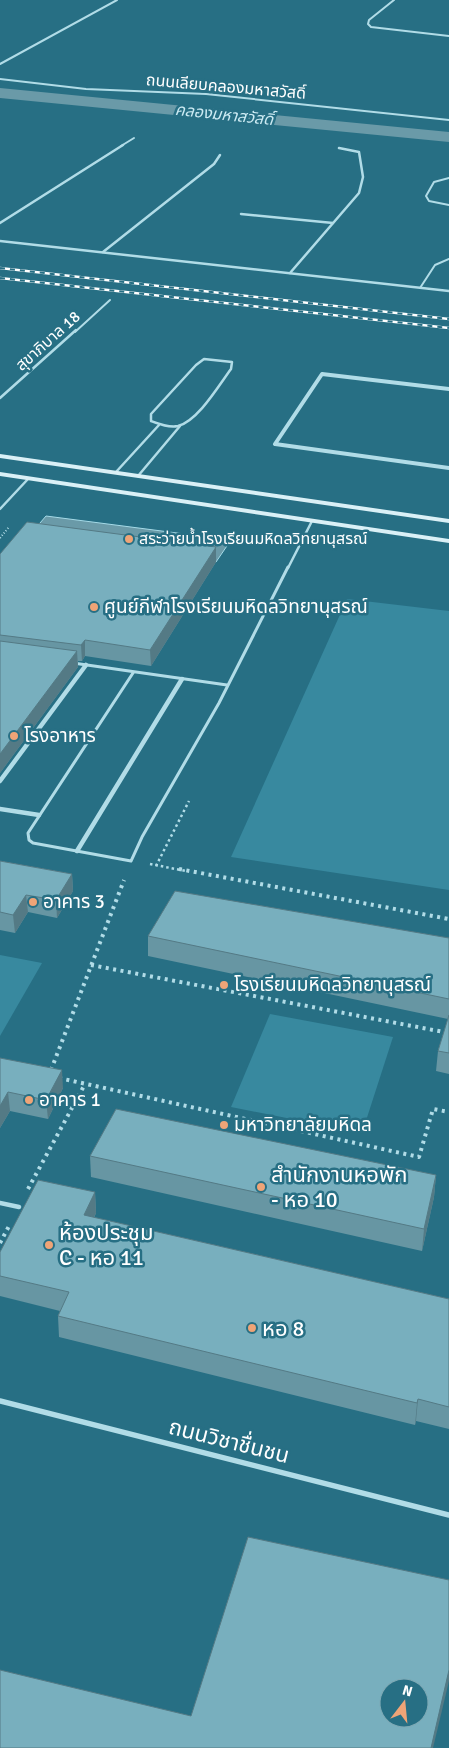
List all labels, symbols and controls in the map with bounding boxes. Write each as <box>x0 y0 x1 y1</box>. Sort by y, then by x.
street label: ถนนเลียบคลองมหาสวัสดิ์ <box>145 70 307 104</box>
water label: คลองมหาสวัสดิ์ <box>174 100 278 131</box>
street label: สุขาภิบาล 18 <box>12 307 84 375</box>
place label: สระว่ายน้ำโรงเรียนมหิดลวิทยานุสรณ์ <box>139 527 368 549</box>
marker: สระว่ายน้ำโรงเรียนมหิดลวิทยานุสรณ์ <box>123 533 135 545</box>
place label: ศูนย์กีฬาโรงเรียนมหิดลวิทยานุสรณ์ <box>104 595 368 619</box>
marker: ศูนย์กีฬาโรงเรียนมหิดลวิทยานุสรณ์ <box>88 601 100 613</box>
place label: โรงอาหาร <box>24 724 96 748</box>
marker: โรงอาหาร <box>8 730 20 742</box>
place label: อาคาร 3 <box>43 890 105 914</box>
marker: อาคาร 3 <box>27 896 39 908</box>
place label: โรงเรียนมหิดลวิทยานุสรณ์ <box>234 973 431 997</box>
marker: โรงเรียนมหิดลวิทยานุสรณ์ <box>218 979 230 991</box>
place label: อาคาร 1 <box>39 1088 101 1112</box>
marker: อาคาร 1 <box>23 1094 35 1106</box>
place label: มหาวิทยาลัยมหิดล <box>234 1113 372 1137</box>
marker: มหาวิทยาลัยมหิดล <box>218 1119 230 1131</box>
place label: สำนักงานหอพัก - หอ 10 <box>271 1161 407 1213</box>
marker: สำนักงานหอพัก - หอ 10 <box>255 1181 267 1193</box>
place label: ห้องประชุม C - หอ 11 <box>59 1219 153 1271</box>
marker: ห้องประชุม C - หอ 11 <box>43 1239 55 1251</box>
place label: หอ 8 <box>262 1315 304 1342</box>
marker: หอ 8 <box>246 1322 258 1334</box>
street label: ถนนวิชาชื่นชน <box>166 1411 293 1469</box>
north arrow <box>379 1678 429 1728</box>
text: N <box>400 1681 414 1700</box>

